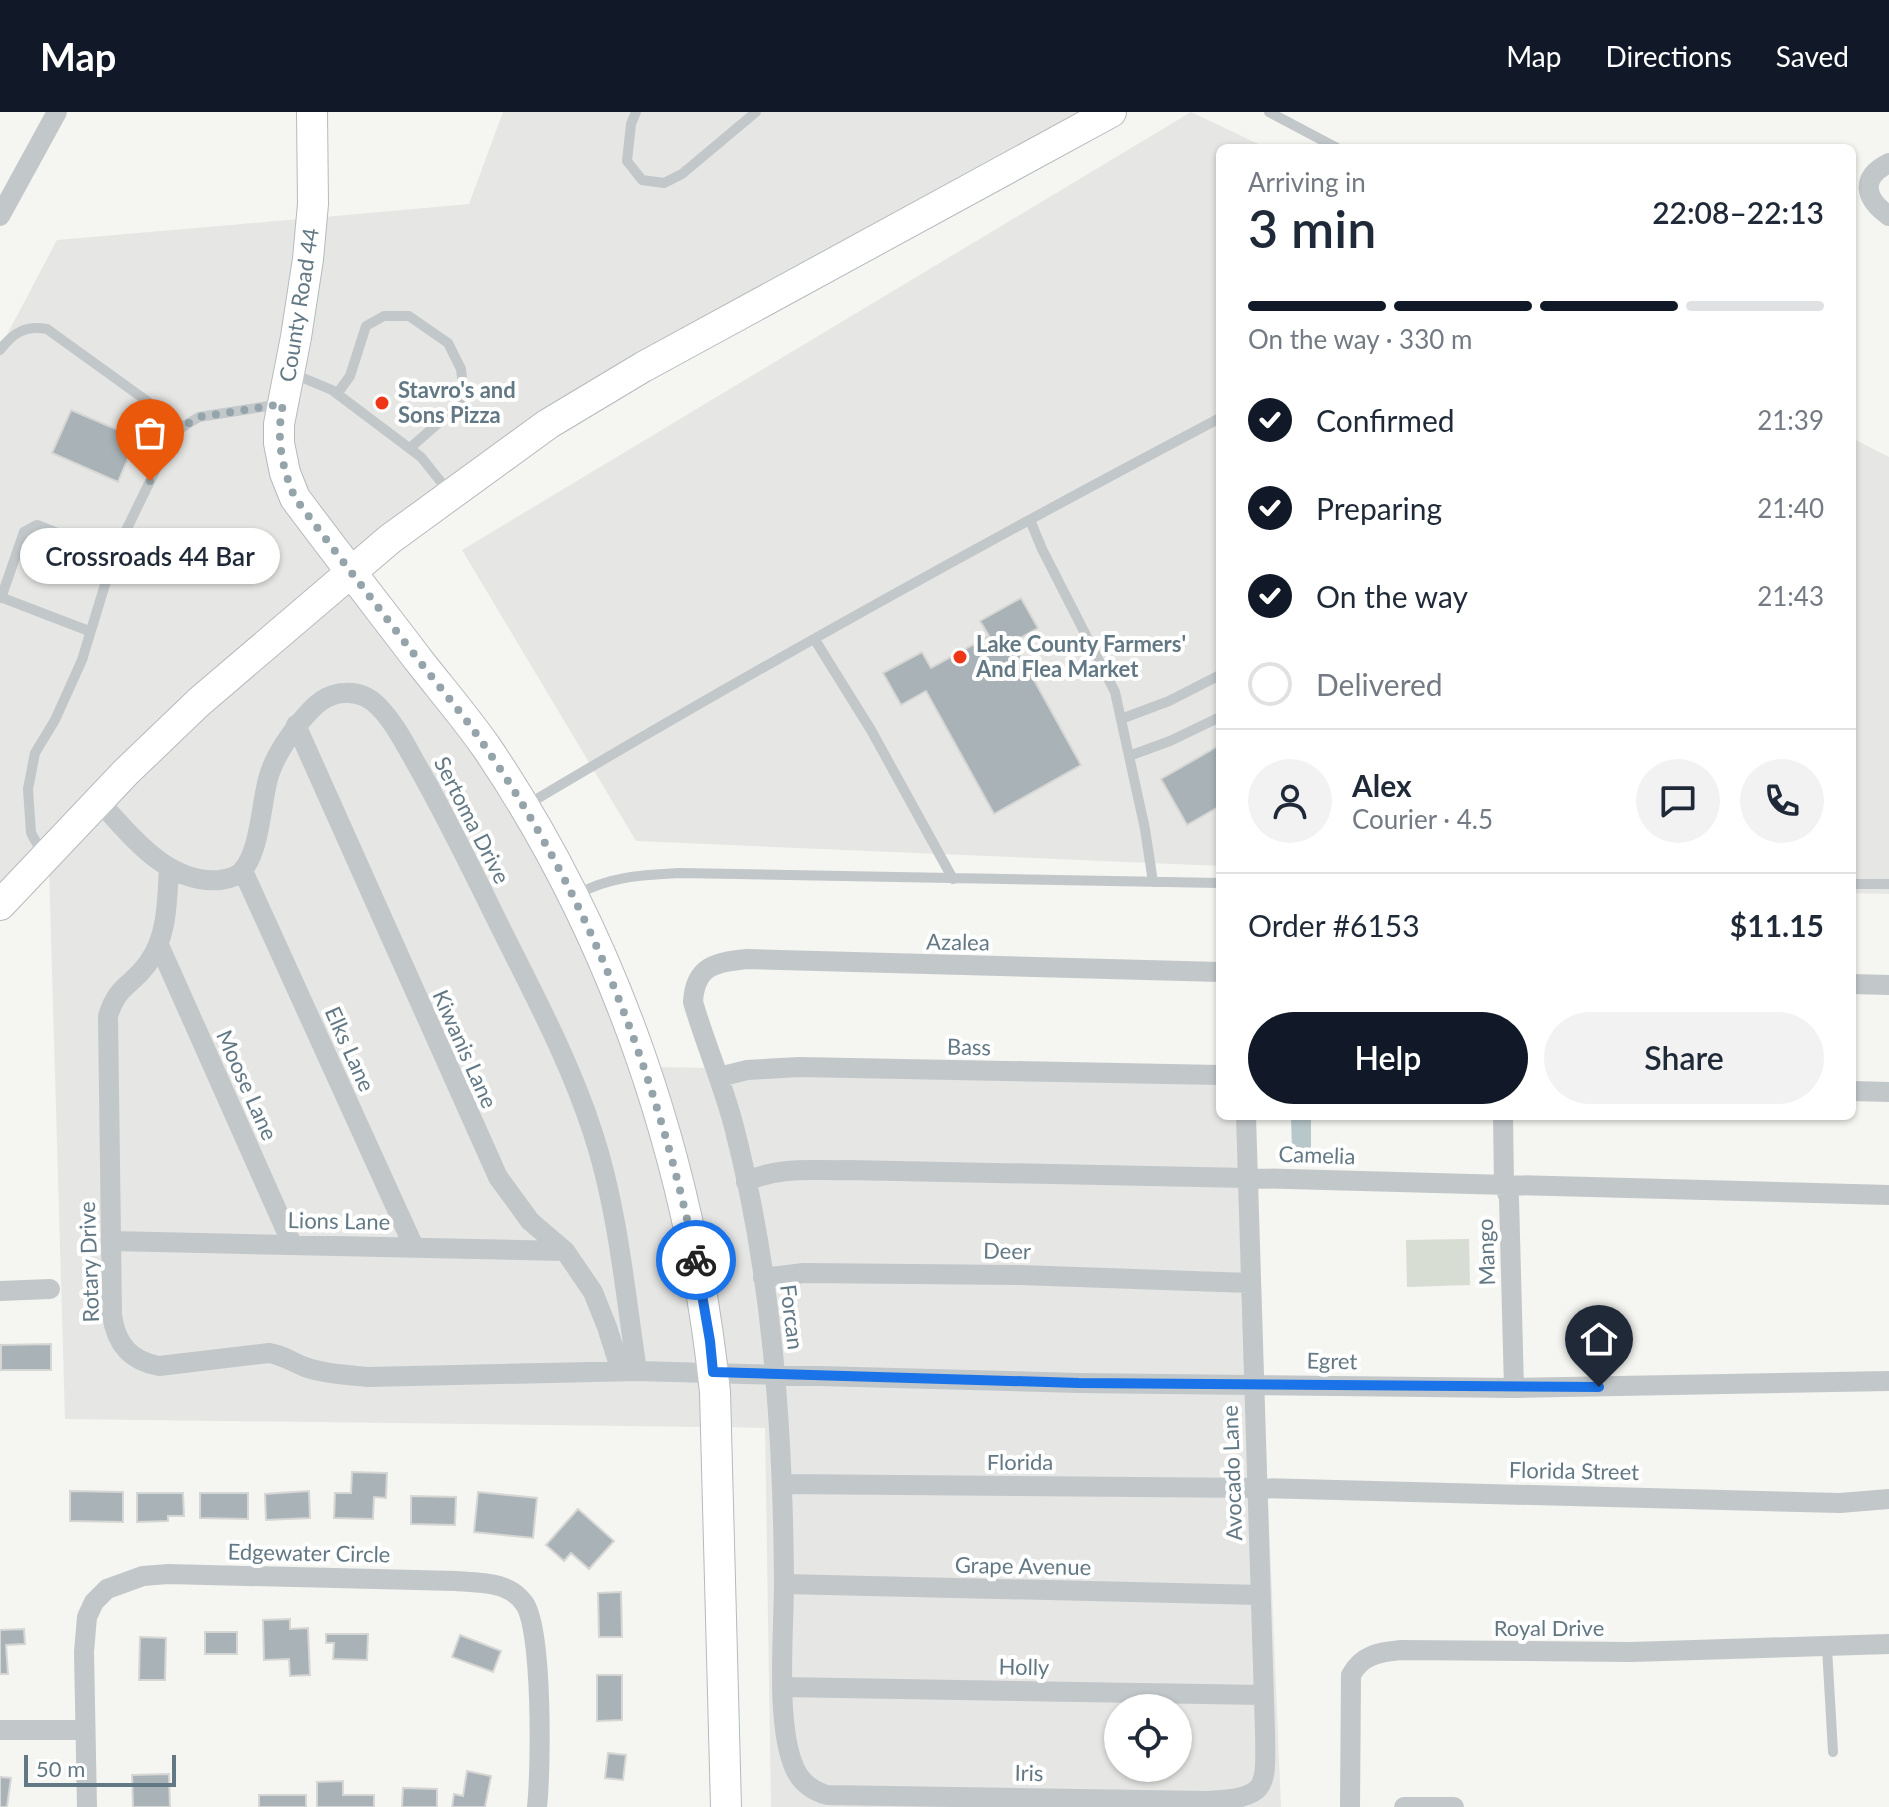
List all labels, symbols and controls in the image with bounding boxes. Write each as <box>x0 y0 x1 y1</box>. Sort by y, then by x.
text: Map <box>40 33 116 79</box>
text: Map <box>1506 39 1561 73</box>
text: Directions <box>1605 39 1732 73</box>
text: Saved <box>1776 39 1849 73</box>
text: Arriving in <box>1248 166 1366 198</box>
text: 22:08–22:13 <box>1652 194 1824 230</box>
text: 3 min <box>1248 197 1376 259</box>
street label: County Road 44 <box>273 226 324 384</box>
text: On the way · 330 m <box>1248 323 1472 355</box>
place label: Stavro's and Sons Pizza <box>398 376 516 428</box>
marker: Stavro's and Sons Pizza <box>373 394 391 412</box>
icon: check <box>1248 398 1292 442</box>
pin <box>116 399 184 481</box>
text: Confirmed <box>1316 402 1455 438</box>
text: 21:39 <box>1757 404 1824 436</box>
icon: bag <box>128 411 172 455</box>
icon: check <box>1248 486 1292 530</box>
text: Preparing <box>1316 490 1442 526</box>
text: 21:40 <box>1757 492 1824 524</box>
callout: Crossroads 44 Bar <box>20 529 280 585</box>
text: Crossroads 44 Bar <box>45 540 255 572</box>
icon: check <box>1248 574 1292 618</box>
text: On the way <box>1316 578 1468 614</box>
text: 21:43 <box>1757 580 1824 612</box>
place label: Lake County Farmers' And Flea Market <box>975 630 1186 682</box>
marker: Lake County Farmers' And Flea Market <box>951 648 969 666</box>
text: Delivered <box>1316 666 1443 702</box>
street label: Sertoma Drive <box>429 752 516 888</box>
button: person <box>1248 759 1332 843</box>
button: chat <box>1636 759 1720 843</box>
button: phone <box>1740 759 1824 843</box>
text: Alex <box>1352 767 1412 803</box>
text: Courier · 4.5 <box>1352 803 1493 835</box>
text: Order #6153 <box>1248 907 1420 943</box>
text: $11.15 <box>1730 907 1824 943</box>
street label: Azalea <box>926 927 990 956</box>
street label: Kiwanis Lane <box>427 985 504 1112</box>
street label: Elks Lane <box>320 1002 381 1096</box>
button: Help <box>1248 1012 1528 1104</box>
button: Share <box>1544 1012 1824 1104</box>
street label: Moose Lane <box>211 1025 284 1144</box>
street label: Bass <box>947 1033 991 1060</box>
street label: Camelia <box>1278 1140 1356 1169</box>
street label: Rotary Drive <box>73 1201 104 1323</box>
street label: Lions Lane <box>287 1206 391 1235</box>
street label: Mango <box>1471 1218 1500 1286</box>
courier <box>656 1220 736 1300</box>
street label: Deer <box>983 1237 1031 1264</box>
icon: bike <box>674 1238 718 1282</box>
street label: Forcan <box>775 1283 810 1351</box>
pin <box>1565 1305 1633 1387</box>
icon: home <box>1577 1317 1621 1361</box>
street label: Egret <box>1306 1347 1358 1374</box>
street label: Avocado Lane <box>1216 1405 1247 1541</box>
street label: Florida <box>987 1448 1053 1475</box>
street label: Florida Street <box>1509 1456 1639 1485</box>
street label: Edgewater Circle <box>227 1538 391 1567</box>
street label: Grape Avenue <box>955 1551 1091 1580</box>
street label: Royal Drive <box>1494 1614 1604 1641</box>
street label: Holly <box>998 1653 1050 1680</box>
map controls <box>1104 1694 1192 1782</box>
button: locate <box>1104 1694 1192 1782</box>
scale bar <box>24 1751 176 1787</box>
text: 50 m <box>36 1755 85 1782</box>
street label: Iris <box>1014 1759 1044 1786</box>

